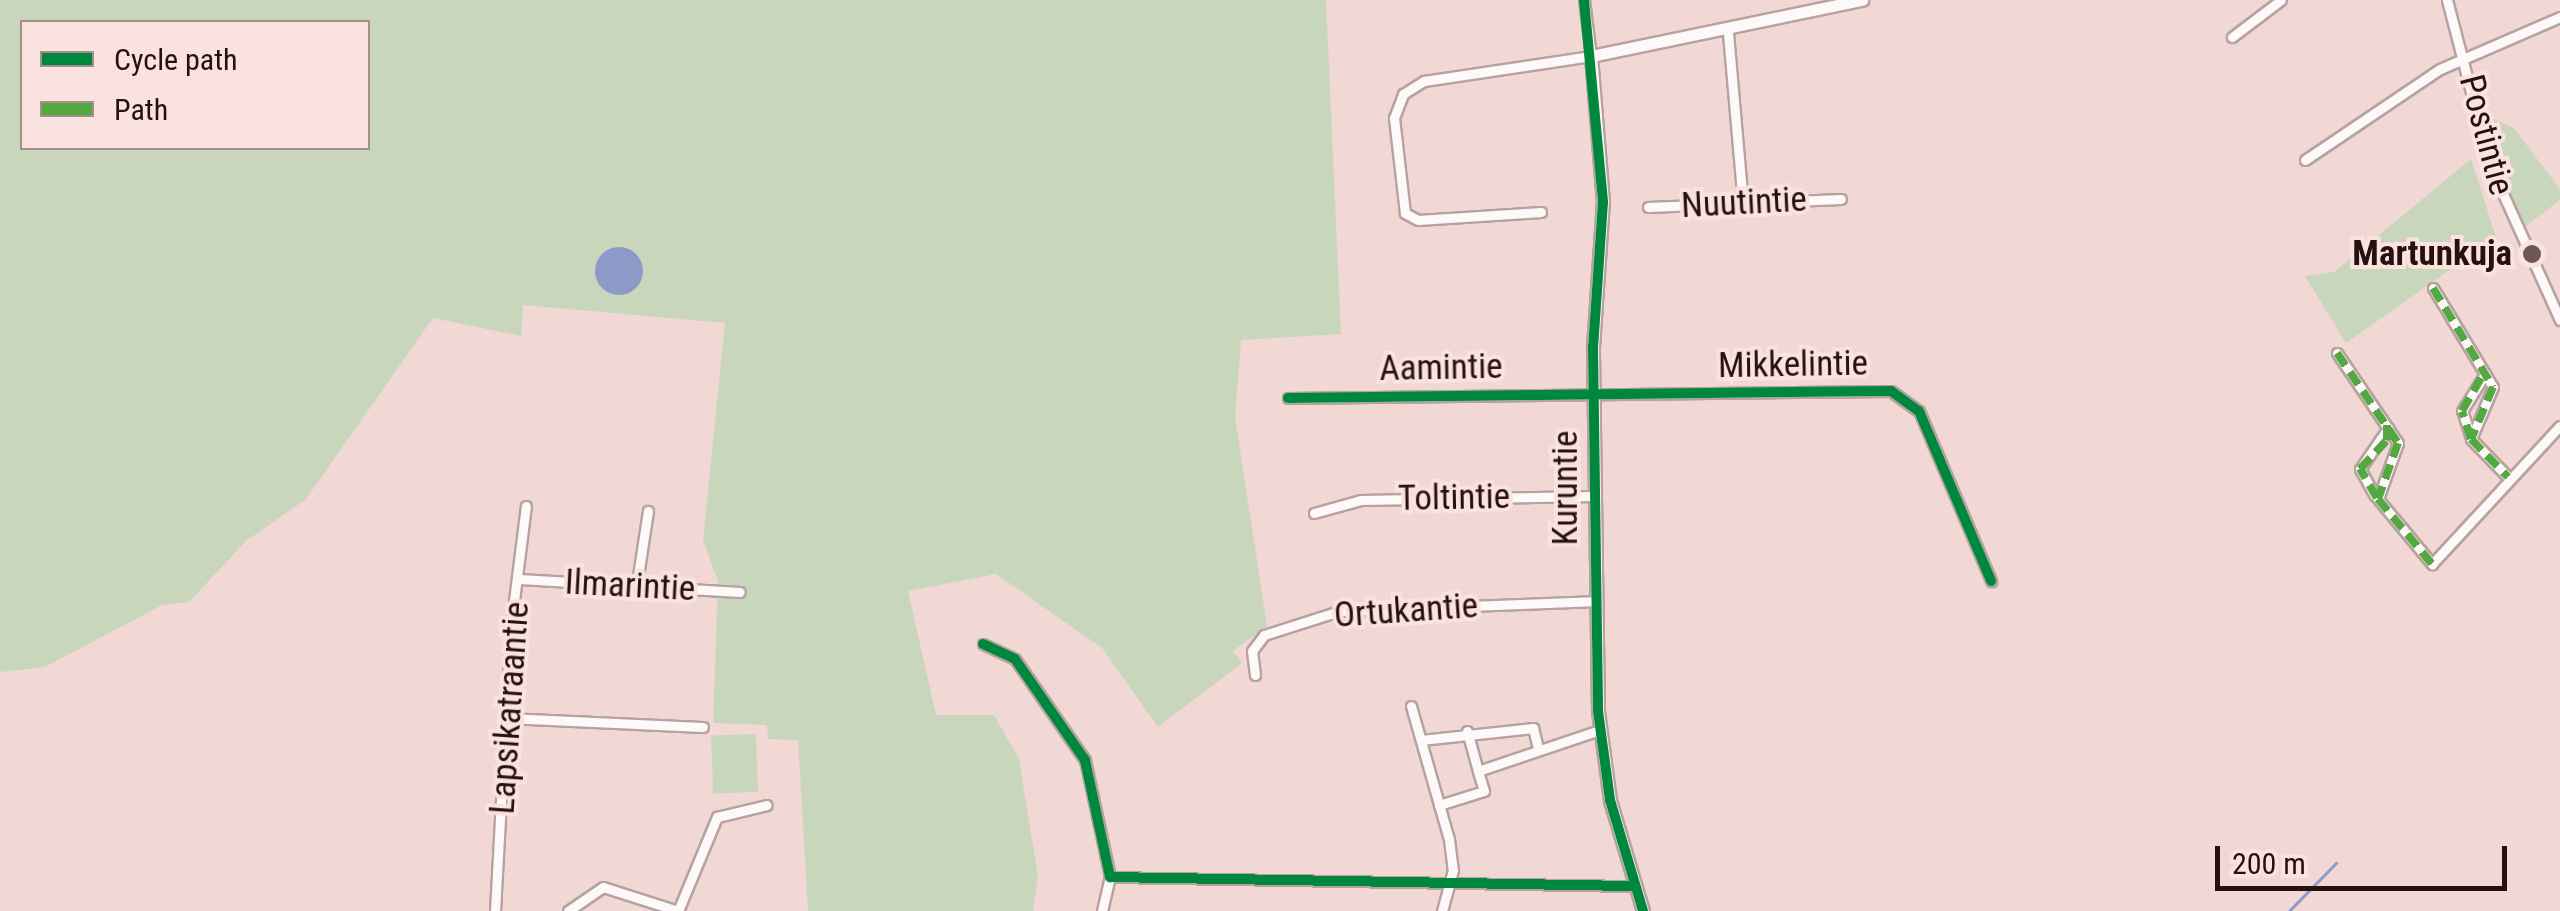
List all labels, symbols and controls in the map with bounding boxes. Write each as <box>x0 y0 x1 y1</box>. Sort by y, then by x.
legend <box>20 20 370 150</box>
text: Cycle path <box>114 42 238 77</box>
street label: Postintie <box>2450 70 2522 200</box>
text: Path <box>114 92 168 127</box>
street label: Nuutintie <box>1680 179 1808 227</box>
place label: Martunkuja <box>2352 233 2512 275</box>
marker: Martunkuja <box>2521 243 2543 265</box>
street label: Mikkelintie <box>1718 343 1868 387</box>
street label: Aamintie <box>1379 346 1503 390</box>
street label: Kuruntie <box>1545 431 1587 545</box>
street label: Toltintie <box>1398 476 1510 520</box>
street label: Ilmarintie <box>564 562 696 610</box>
street label: Ortukantie <box>1333 585 1479 637</box>
street label: Lapsikatraantie <box>482 600 538 816</box>
scale bar <box>2220 826 2512 888</box>
text: 200 m <box>2232 846 2306 881</box>

